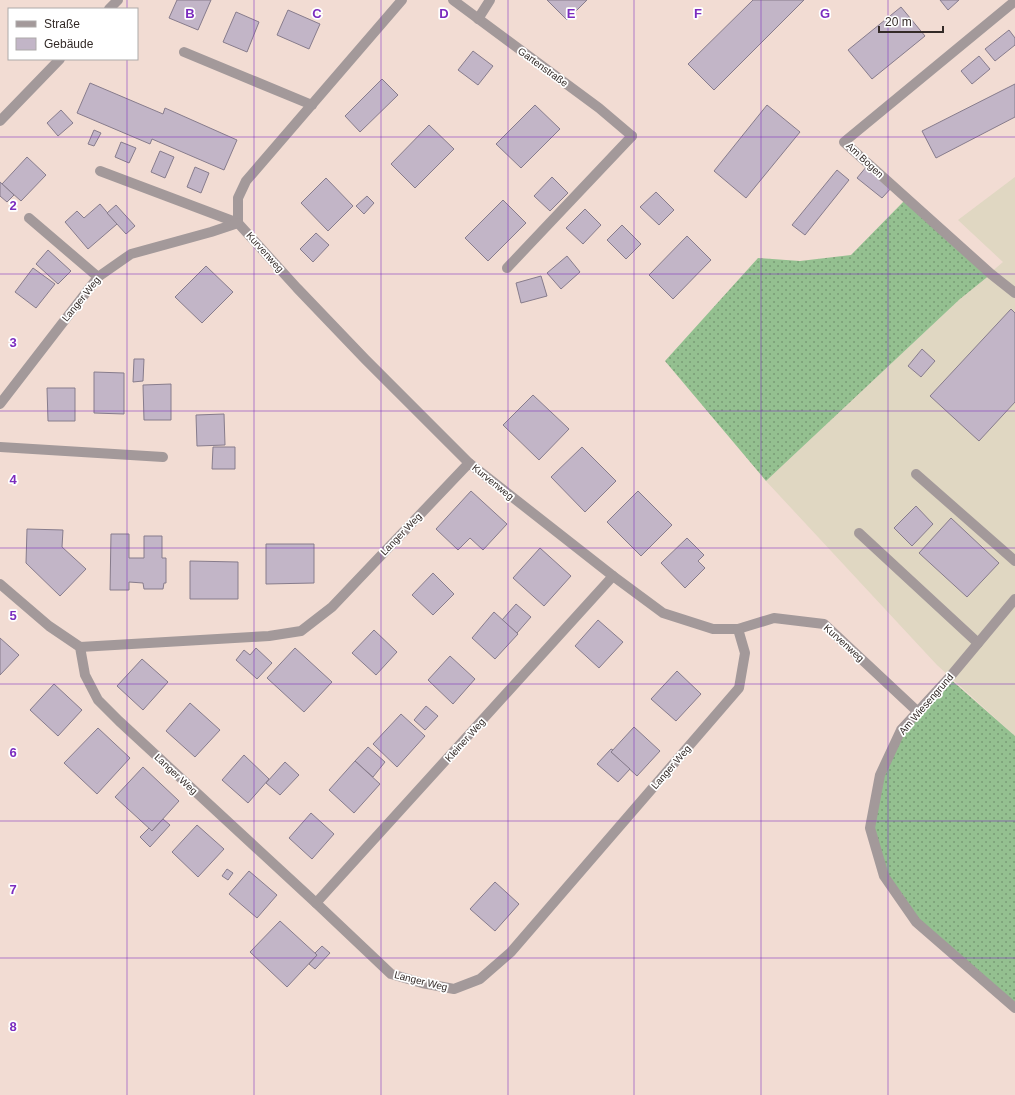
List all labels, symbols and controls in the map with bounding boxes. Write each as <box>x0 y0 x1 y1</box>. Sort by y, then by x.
text: B <box>185 6 195 21</box>
text: C <box>312 6 322 21</box>
text: D <box>439 6 449 21</box>
text: E <box>567 6 576 21</box>
text: F <box>694 6 702 21</box>
text: G <box>820 6 830 21</box>
legend <box>8 8 138 60</box>
scale bar <box>879 8 943 34</box>
text: 20 m <box>885 15 912 29</box>
text: Straße <box>44 17 80 31</box>
text: Gebäude <box>44 37 94 51</box>
street label: Gartenstraße <box>516 45 570 89</box>
street label: Am Bogen <box>844 140 886 180</box>
text: 2 <box>9 198 17 213</box>
street label: Kurvenweg <box>244 230 286 274</box>
street label: Langer Weg <box>60 274 102 324</box>
text: 3 <box>9 335 17 350</box>
street label: Kurvenweg <box>470 462 516 502</box>
text: 4 <box>9 472 17 487</box>
street label: Langer Weg <box>378 511 424 557</box>
text: 5 <box>9 608 17 623</box>
street label: Kurvenweg <box>822 622 866 664</box>
street label: Am Wiesengrund <box>897 671 955 737</box>
street label: Kleiner Weg <box>443 716 487 764</box>
street label: Langer Weg <box>649 743 693 791</box>
text: 6 <box>9 745 17 760</box>
street label: Langer Weg <box>152 751 200 797</box>
text: 7 <box>9 882 17 897</box>
street label: Langer Weg <box>393 969 449 993</box>
text: 8 <box>9 1019 17 1034</box>

